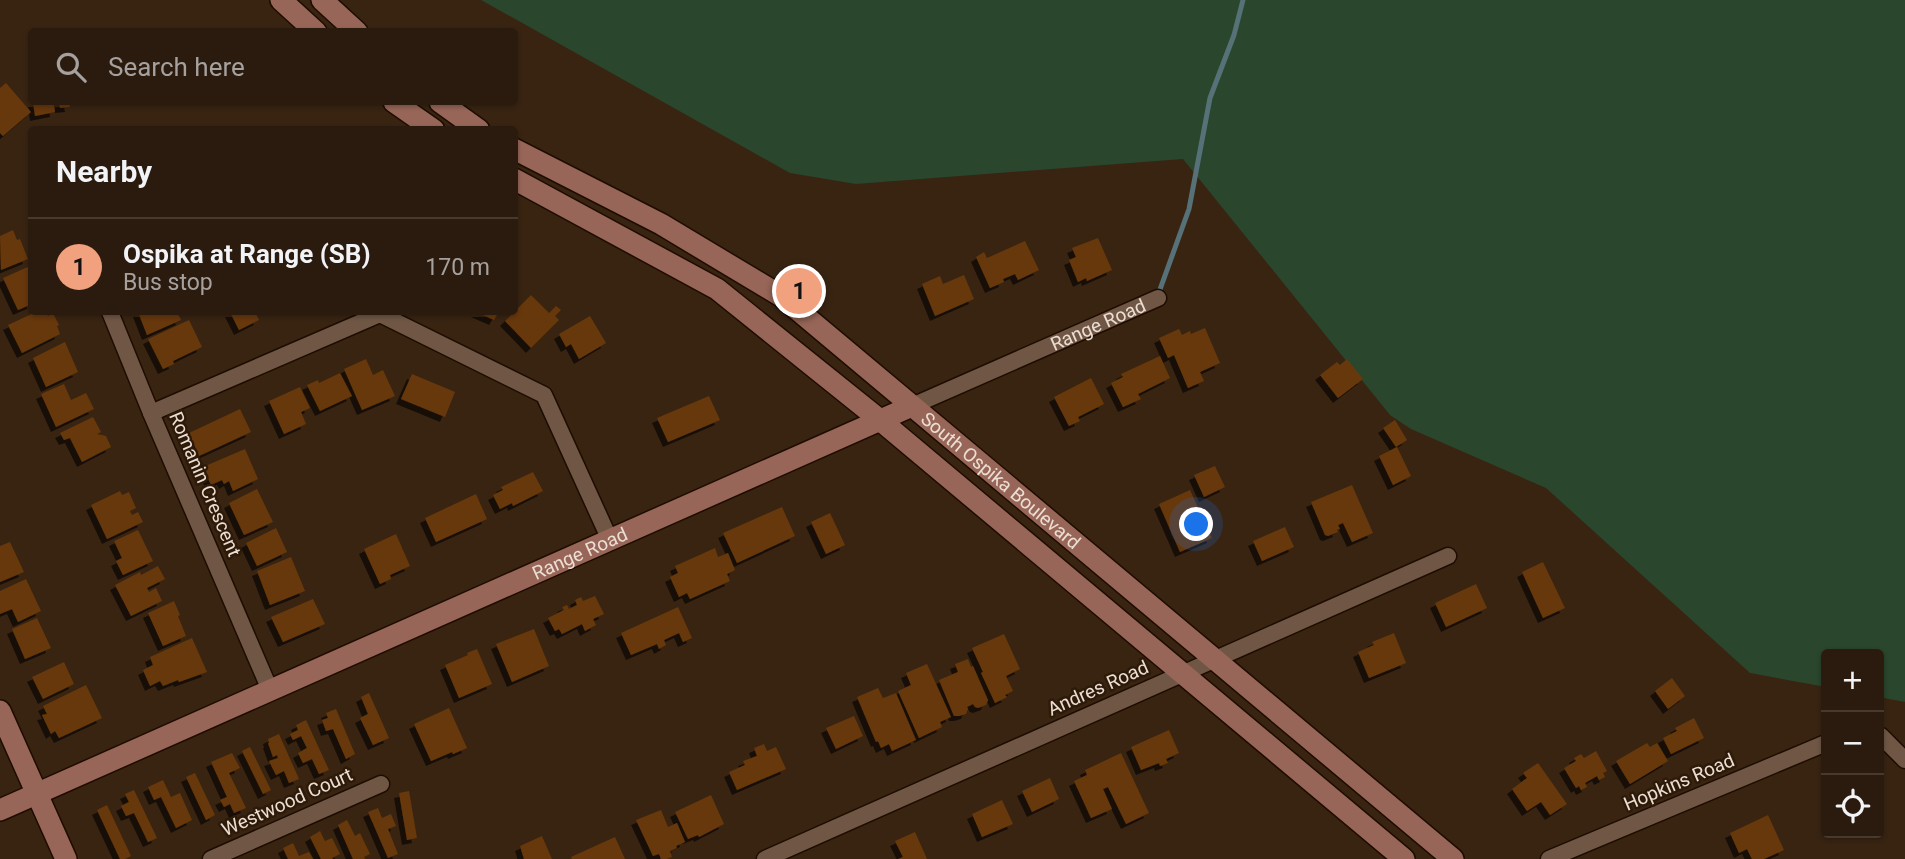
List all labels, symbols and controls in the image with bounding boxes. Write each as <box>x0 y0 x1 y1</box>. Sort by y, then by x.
search box <box>28 28 518 105</box>
icon: search <box>52 48 90 86</box>
text: Search here <box>108 52 245 82</box>
text: Nearby <box>56 154 152 189</box>
text: Ospika at Range (SB) <box>123 239 371 269</box>
text: 1 <box>72 254 86 281</box>
text: 170 m <box>425 254 490 281</box>
pin: 1 <box>776 265 822 317</box>
text: Bus stop <box>123 269 213 296</box>
street label: Range Road <box>1047 293 1149 355</box>
street label: South Ospika Boulevard <box>917 407 1085 554</box>
street label: Romanin Crescent <box>164 408 246 560</box>
your location <box>1179 507 1213 541</box>
street label: Range Road <box>529 522 631 584</box>
map controls <box>1821 649 1884 838</box>
button: + <box>1821 649 1884 712</box>
street label: Andres Road <box>1044 656 1152 720</box>
button: − <box>1821 712 1884 775</box>
street label: Hopkins Road <box>1620 748 1738 816</box>
street label: Westwood Court <box>218 763 356 841</box>
button: locate <box>1821 775 1884 838</box>

